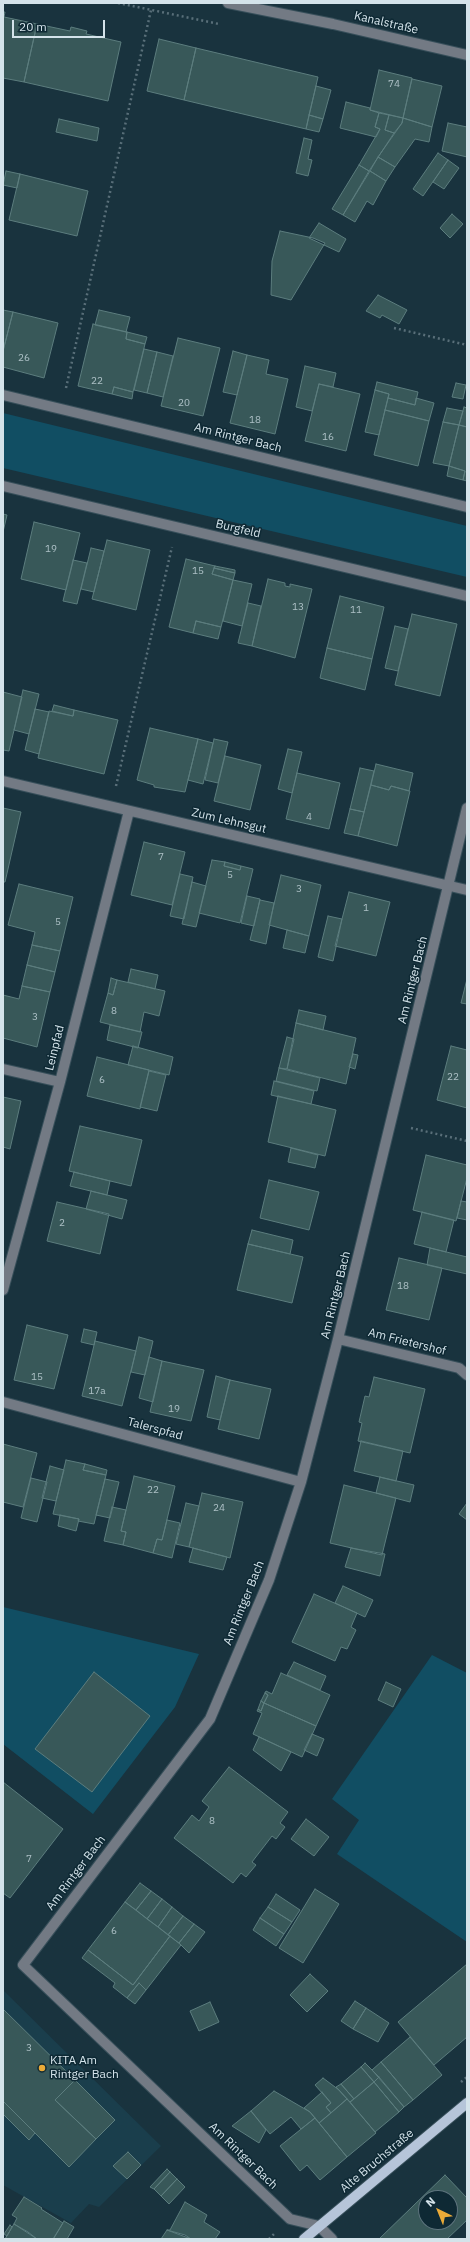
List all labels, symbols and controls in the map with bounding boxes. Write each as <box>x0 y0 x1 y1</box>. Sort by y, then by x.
street label: Kanalstraße <box>353 9 419 37</box>
scale bar <box>14 12 107 38</box>
text: 20 m <box>19 19 47 34</box>
house number: 74 <box>388 78 400 90</box>
house number: 26 <box>18 352 30 364</box>
house number: 22 <box>91 375 103 387</box>
house number: 20 <box>178 397 190 409</box>
house number: 18 <box>249 414 261 426</box>
street label: Am Rintger Bach <box>193 420 283 456</box>
house number: 16 <box>322 431 334 443</box>
street label: Burgfeld <box>214 517 262 541</box>
house number: 19 <box>45 543 57 555</box>
house number: 15 <box>192 565 204 577</box>
house number: 13 <box>292 601 304 613</box>
house number: 11 <box>350 604 362 616</box>
street label: Zum Lehnsgut <box>190 805 268 837</box>
house number: 4 <box>306 811 312 823</box>
house number: 7 <box>158 851 164 863</box>
house number: 5 <box>227 869 233 881</box>
house number: 3 <box>296 883 302 895</box>
house number: 1 <box>363 902 369 914</box>
house number: 5 <box>55 916 61 928</box>
street label: Am Rintger Bach <box>395 935 431 1025</box>
house number: 8 <box>111 1005 117 1017</box>
house number: 3 <box>32 1011 38 1023</box>
street label: Leinpfad <box>42 1024 68 1072</box>
house number: 22 <box>447 1071 459 1083</box>
house number: 6 <box>99 1074 105 1086</box>
house number: 2 <box>59 1217 65 1229</box>
street label: Am Rintger Bach <box>318 1250 354 1340</box>
house number: 18 <box>397 1280 409 1292</box>
street label: Am Frietershof <box>367 1325 447 1359</box>
house number: 15 <box>31 1371 43 1383</box>
house number: 17a <box>88 1385 106 1397</box>
house number: 19 <box>168 1403 180 1415</box>
street label: Talerspfad <box>126 1415 184 1443</box>
house number: 22 <box>147 1484 159 1496</box>
house number: 24 <box>213 1502 225 1514</box>
street label: Am Rintger Bach <box>221 1559 267 1647</box>
house number: 8 <box>209 1815 215 1827</box>
street label: Am Rintger Bach <box>43 1833 109 1913</box>
house number: 7 <box>26 1853 32 1865</box>
house number: 6 <box>111 1925 117 1937</box>
house number: 3 <box>26 2042 32 2054</box>
place label: KITA Am Rintger Bach <box>50 2054 119 2082</box>
marker: KITA Am Rintger Bach <box>37 2063 47 2073</box>
street label: Am Rintger Bach <box>206 2120 280 2192</box>
street label: Alte Bruchstraße <box>337 2126 417 2196</box>
north arrow <box>418 2190 458 2230</box>
text: N <box>423 2194 438 2210</box>

